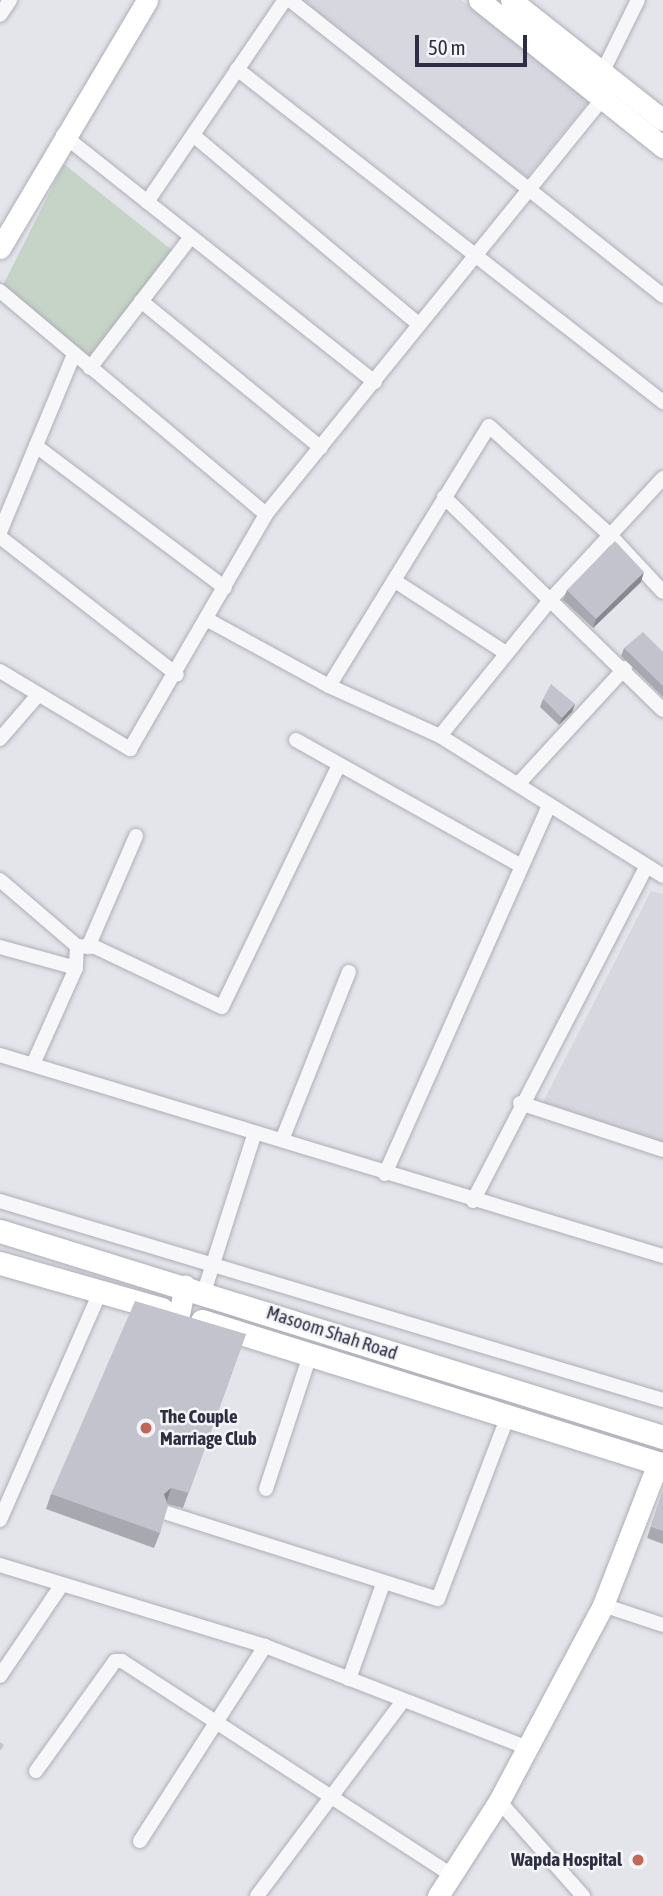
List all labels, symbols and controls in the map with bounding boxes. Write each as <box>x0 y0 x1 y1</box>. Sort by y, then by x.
scale bar <box>418 21 530 65</box>
text: 50 m <box>428 35 466 59</box>
street label: Masoom Shah Road <box>264 1301 400 1365</box>
place label: The Couple Marriage Club <box>160 1406 257 1450</box>
marker: The Couple Marriage Club <box>138 1420 154 1436</box>
place label: Wapda Hospital <box>511 1849 622 1871</box>
marker: Wapda Hospital <box>628 1850 648 1870</box>

